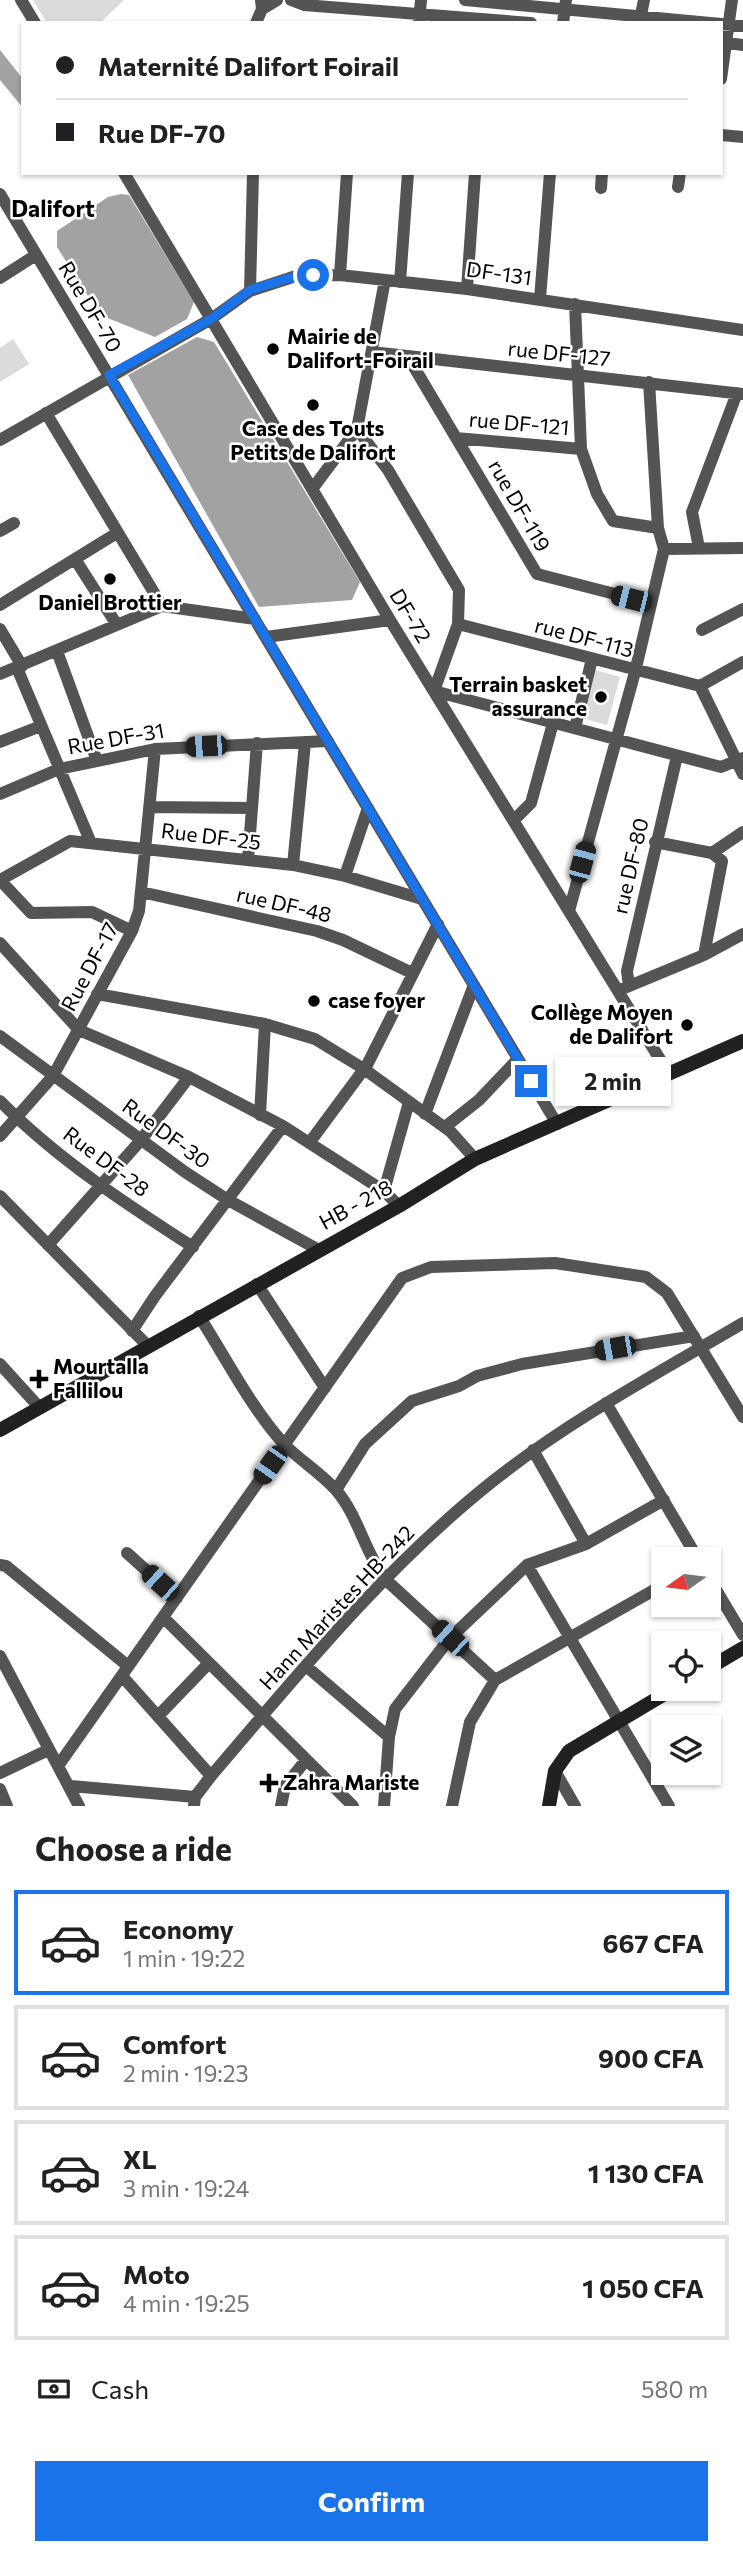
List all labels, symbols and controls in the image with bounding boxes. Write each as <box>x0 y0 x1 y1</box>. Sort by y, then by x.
text: Maternité Dalifort Foirail <box>98 50 399 81</box>
text: Rue DF-70 <box>98 117 226 148</box>
district label: Dalifort <box>11 194 95 222</box>
street label: Rue DF-70 <box>54 256 128 356</box>
street label: DF-131 <box>465 256 534 289</box>
route start <box>297 259 329 291</box>
place label: Mairie de Dalifort-Foirail <box>287 323 434 372</box>
street label: rue DF-127 <box>507 335 612 370</box>
marker: Mairie de Dalifort-Foirail <box>265 341 281 357</box>
marker: Case des Touts Petits de Dalifort <box>305 397 321 413</box>
street label: rue DF-121 <box>468 406 570 439</box>
place label: Case des Touts Petits de Dalifort <box>230 415 396 464</box>
street label: rue DF-119 <box>484 455 557 556</box>
marker: Daniel Brottier <box>102 571 118 587</box>
street label: DF-72 <box>385 584 437 647</box>
car <box>609 584 654 614</box>
place label: Daniel Brottier <box>38 589 182 614</box>
street label: rue DF-113 <box>532 611 637 662</box>
place label: Terrain basket assurance <box>449 671 587 720</box>
marker: Terrain basket assurance <box>593 689 609 705</box>
street label: Rue DF-31 <box>65 717 166 758</box>
car <box>185 734 228 758</box>
street label: rue DF-80 <box>606 815 653 916</box>
street label: Rue DF-25 <box>160 817 263 854</box>
car <box>567 839 598 885</box>
street label: rue DF-48 <box>234 880 334 927</box>
street label: Rue DF-17 <box>55 918 122 1015</box>
place label: case foyer <box>328 987 426 1012</box>
marker: case foyer <box>306 993 322 1009</box>
place label: Collège Moyen de Dalifort <box>531 999 673 1048</box>
marker: Collège Moyen de Dalifort <box>679 1017 695 1033</box>
callout: 2 min <box>556 1056 671 1106</box>
route end <box>515 1065 547 1097</box>
text: 2 min <box>584 1067 642 1095</box>
street label: Rue DF-30 <box>118 1093 216 1173</box>
street label: Rue DF-28 <box>59 1120 155 1201</box>
street label: HB - 218 <box>314 1173 396 1234</box>
car <box>593 1334 638 1362</box>
place label: Mourtalla Fallilou <box>53 1353 149 1402</box>
marker: Mourtalla Fallilou <box>31 1371 47 1387</box>
car <box>250 1442 291 1488</box>
street label: Hann Maristes HB-242 <box>253 1520 419 1694</box>
north arrow <box>651 1547 721 1617</box>
map controls <box>651 1547 721 1785</box>
car <box>138 1561 183 1605</box>
car <box>428 1616 473 1660</box>
button: locate <box>651 1631 721 1701</box>
button: layers <box>651 1715 721 1785</box>
place label: Zahra Mariste <box>283 1769 419 1794</box>
marker: Zahra Mariste <box>261 1775 277 1791</box>
text: Choose a ride <box>35 1828 232 1868</box>
icon: car <box>39 1911 102 1974</box>
text: Economy <box>123 1913 234 1944</box>
text: 667 CFA <box>602 1927 704 1958</box>
text: 1 min · 19:22 <box>123 1944 245 1972</box>
icon: car <box>39 2026 102 2089</box>
text: Comfort <box>123 2028 226 2059</box>
text: 900 CFA <box>598 2042 704 2073</box>
text: 2 min · 19:23 <box>123 2059 249 2087</box>
icon: car <box>39 2141 102 2204</box>
text: XL <box>123 2143 157 2174</box>
text: 1 130 CFA <box>588 2157 704 2188</box>
text: 3 min · 19:24 <box>123 2174 249 2202</box>
icon: car <box>39 2256 102 2319</box>
text: Moto <box>123 2258 190 2289</box>
text: 1 050 CFA <box>582 2272 704 2303</box>
text: 4 min · 19:25 <box>123 2289 250 2317</box>
icon: cash <box>35 2370 73 2408</box>
text: Cash <box>91 2373 149 2404</box>
text: 580 m <box>641 2375 708 2403</box>
button: Confirm <box>35 2461 708 2541</box>

